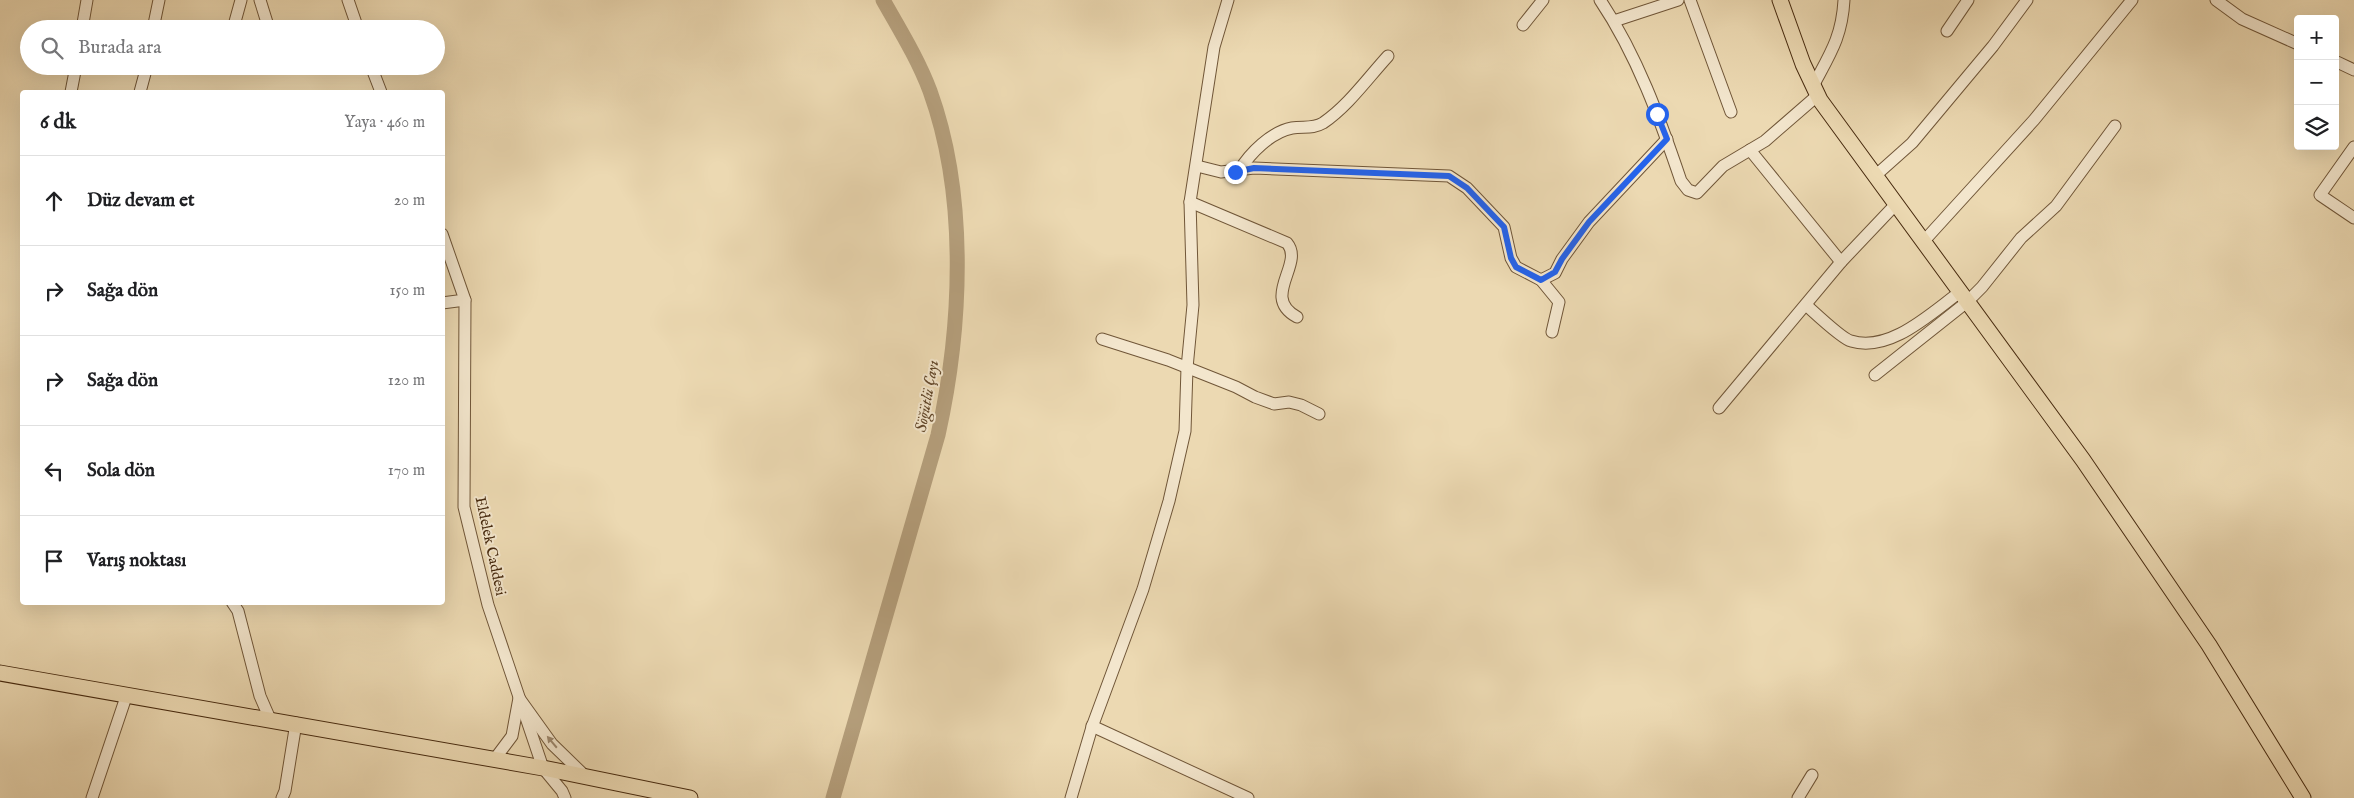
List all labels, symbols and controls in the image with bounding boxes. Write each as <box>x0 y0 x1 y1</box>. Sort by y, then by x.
map controls <box>2294 15 2339 150</box>
button: + <box>2294 15 2339 60</box>
search box <box>20 20 445 75</box>
icon: search <box>38 34 66 62</box>
text: Burada ara <box>78 36 162 60</box>
button: − <box>2294 60 2339 105</box>
route start <box>1646 103 1669 126</box>
button: layers <box>2294 105 2339 150</box>
text: 6 dk <box>40 109 76 136</box>
text: Yaya · 460 m <box>344 113 425 133</box>
route end <box>1224 161 1247 184</box>
icon: ahead <box>40 187 68 215</box>
text: Düz devam et <box>87 189 195 213</box>
text: 20 m <box>394 191 425 211</box>
icon: right <box>40 277 68 305</box>
text: Sağa dön <box>87 279 158 303</box>
text: 150 m <box>390 281 425 301</box>
water label: Söğütlü Çayı <box>912 359 944 434</box>
icon: right <box>40 367 68 395</box>
text: Sağa dön <box>87 369 158 393</box>
text: 120 m <box>388 371 425 391</box>
icon: left <box>40 457 68 485</box>
text: Sola dön <box>87 459 155 483</box>
text: 170 m <box>388 461 425 481</box>
street label: Eldelek Caddesi <box>471 495 510 597</box>
icon: arrive <box>40 547 68 575</box>
text: Varış noktası <box>87 549 186 573</box>
one-way arrow <box>546 736 557 749</box>

